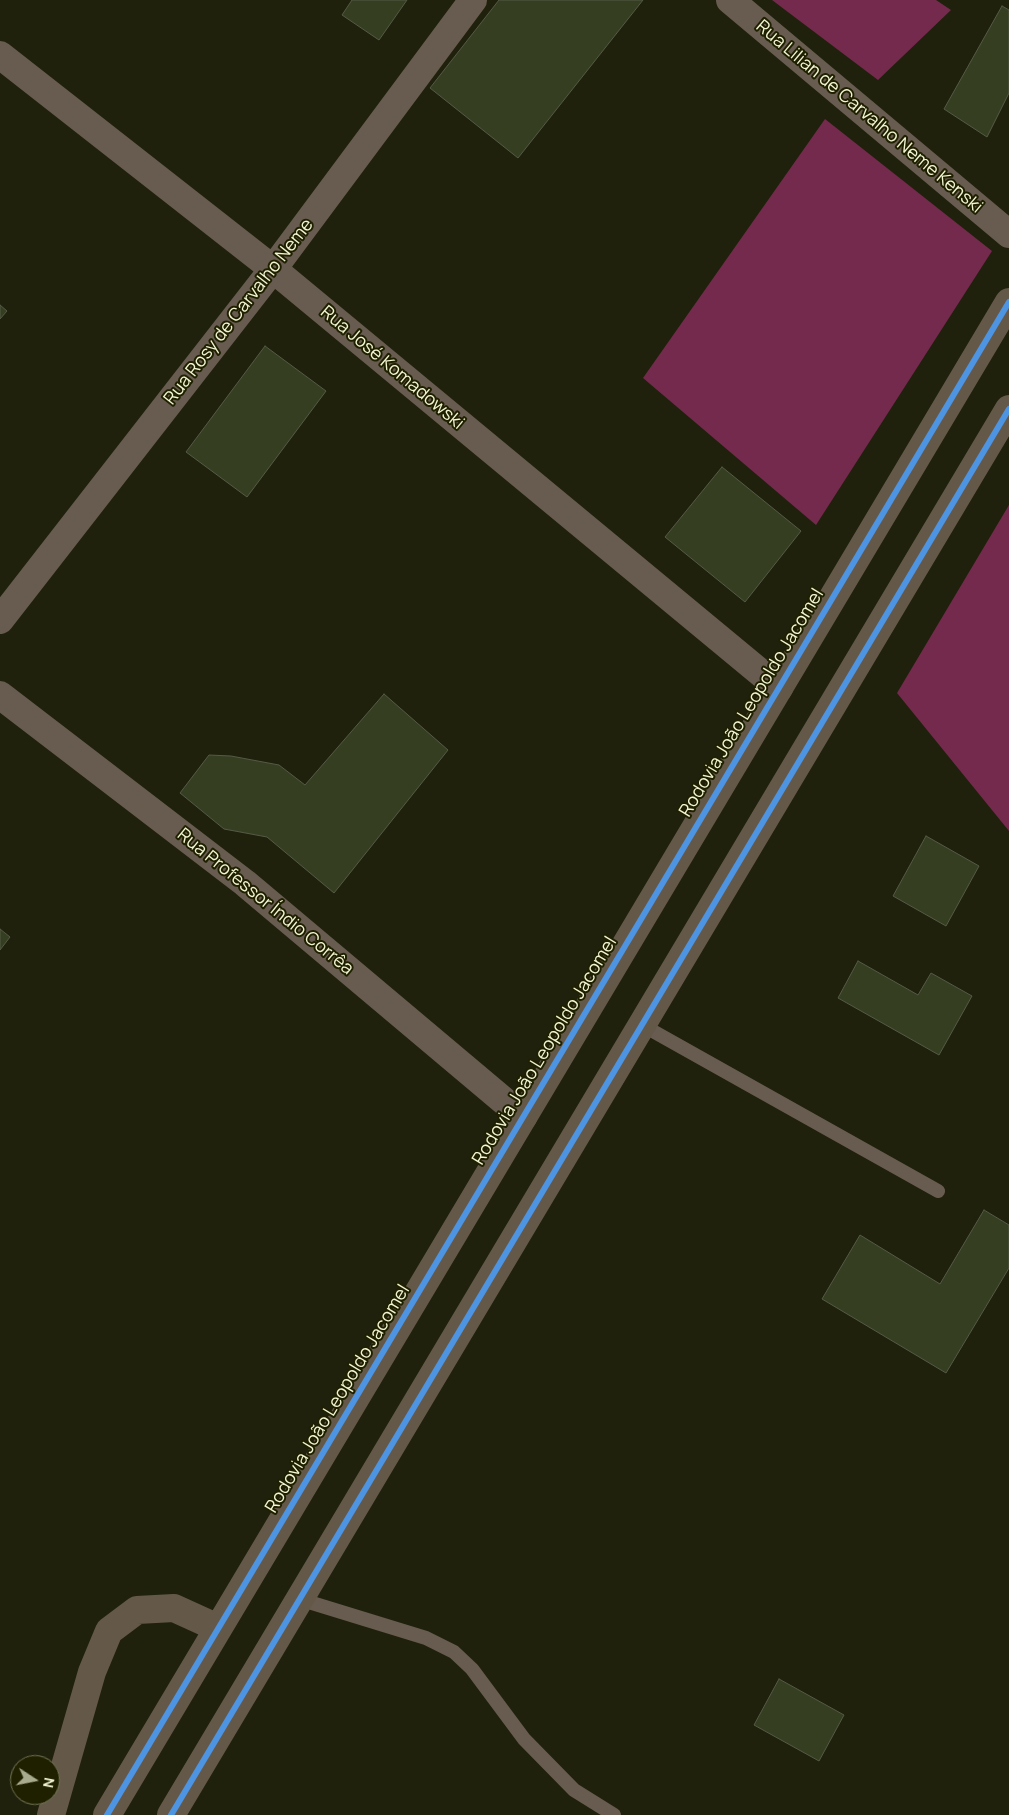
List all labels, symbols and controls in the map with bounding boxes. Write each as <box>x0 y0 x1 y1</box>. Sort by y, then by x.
street label: Rua Lilian de Carvalho Neme Kenski <box>751 16 987 218</box>
street label: Rua Rosy de Carvalho Neme <box>160 215 318 409</box>
street label: Rua José Komadowski <box>316 302 468 434</box>
street label: Rodovia João Leopoldo Jacomel <box>675 585 829 821</box>
street label: Rua Professor Índio Corrêa <box>173 824 357 980</box>
street label: Rodovia João Leopoldo Jacomel <box>468 933 622 1169</box>
street label: Rodovia João Leopoldo Jacomel <box>261 1281 415 1517</box>
north arrow <box>10 1755 60 1805</box>
text: N <box>39 1776 60 1790</box>

